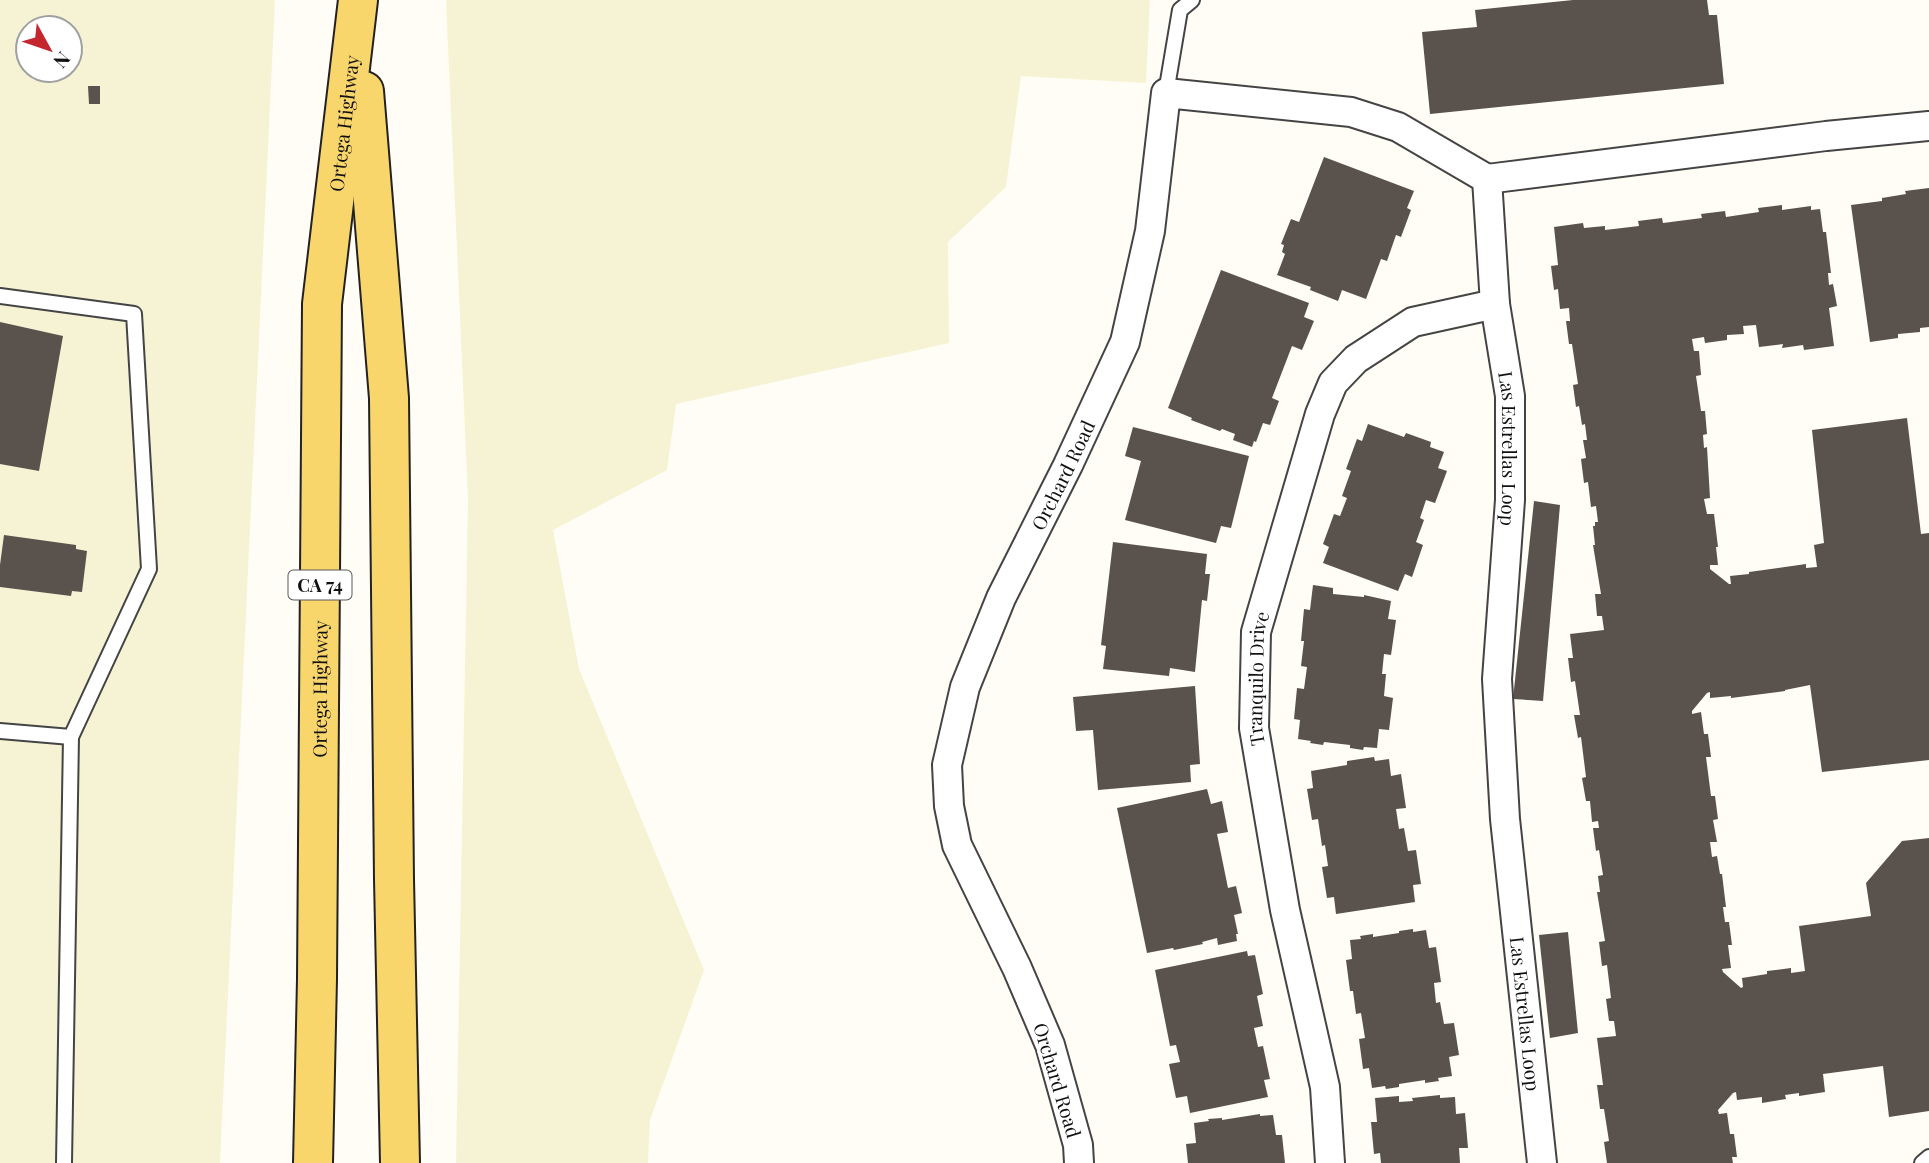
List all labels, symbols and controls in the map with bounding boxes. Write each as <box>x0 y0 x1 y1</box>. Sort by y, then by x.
north arrow <box>14 14 84 84</box>
text: N <box>48 47 77 74</box>
street label: Ortega Highway <box>322 53 364 193</box>
street label: Las Estrellas Loop <box>1493 369 1523 527</box>
street label: Orchard Road <box>1024 416 1100 534</box>
road number: CA 74 <box>288 570 352 600</box>
street label: Tranquilo Drive <box>1241 608 1275 748</box>
street label: Ortega Highway <box>306 620 333 758</box>
street label: Las Estrellas Loop <box>1505 935 1547 1092</box>
street label: Orchard Road <box>1028 1019 1088 1141</box>

